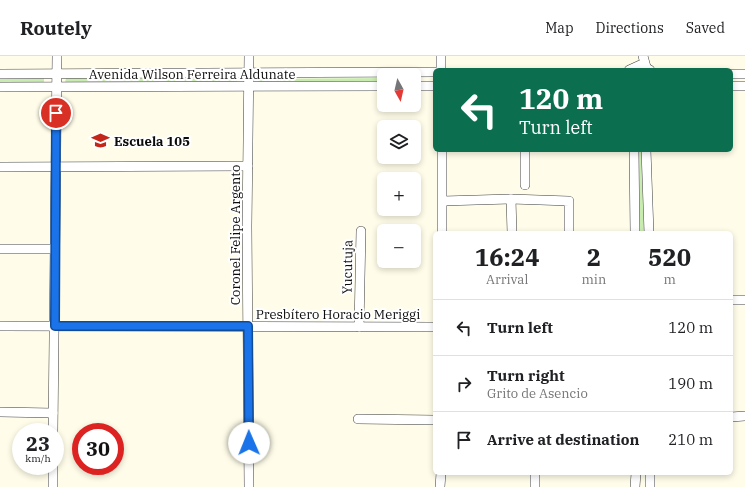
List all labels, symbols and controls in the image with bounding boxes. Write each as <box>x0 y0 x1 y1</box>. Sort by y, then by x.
text: Routely <box>20 16 92 40</box>
text: Map <box>545 19 574 37</box>
text: Directions <box>596 19 664 37</box>
text: Saved <box>686 19 725 37</box>
street label: Avenida Wilson Ferreira Aldunate <box>89 66 295 83</box>
north arrow <box>377 68 421 112</box>
map controls <box>377 68 421 268</box>
text: 120 m <box>519 80 603 117</box>
icon: left <box>453 84 505 136</box>
pin <box>39 96 73 130</box>
icon: arrive <box>45 102 67 124</box>
text: Turn left <box>519 116 593 139</box>
button: layers <box>377 120 421 164</box>
school or university icon: Escuela 105 <box>91 131 111 151</box>
place label: Escuela 105 <box>114 133 190 150</box>
street label: Coronel Felipe Argento <box>227 165 244 305</box>
button: + <box>377 172 421 216</box>
button: − <box>377 224 421 268</box>
street label: Yucutuja <box>339 240 356 294</box>
text: 16:24 <box>475 241 540 273</box>
text: 2 <box>587 241 601 273</box>
text: 520 <box>648 241 691 273</box>
text: Arrival <box>486 271 528 288</box>
text: min <box>581 271 606 288</box>
text: m <box>663 271 676 288</box>
street label: Presbítero Horacio Meriggi <box>256 306 420 323</box>
icon: left <box>453 317 475 339</box>
text: Turn left <box>487 318 553 337</box>
text: 120 m <box>668 318 713 337</box>
text: Turn right <box>487 366 565 385</box>
icon: right <box>453 373 475 395</box>
text: 190 m <box>668 374 713 393</box>
text: Grito de Asencio <box>487 385 588 402</box>
position arrow <box>228 422 270 464</box>
speed limit sign: 30 <box>72 423 124 475</box>
icon: arrive <box>453 429 475 451</box>
text: 23 <box>26 430 50 457</box>
text: Arrive at destination <box>487 430 639 449</box>
text: 210 m <box>668 430 713 449</box>
text: km/h <box>25 452 51 465</box>

